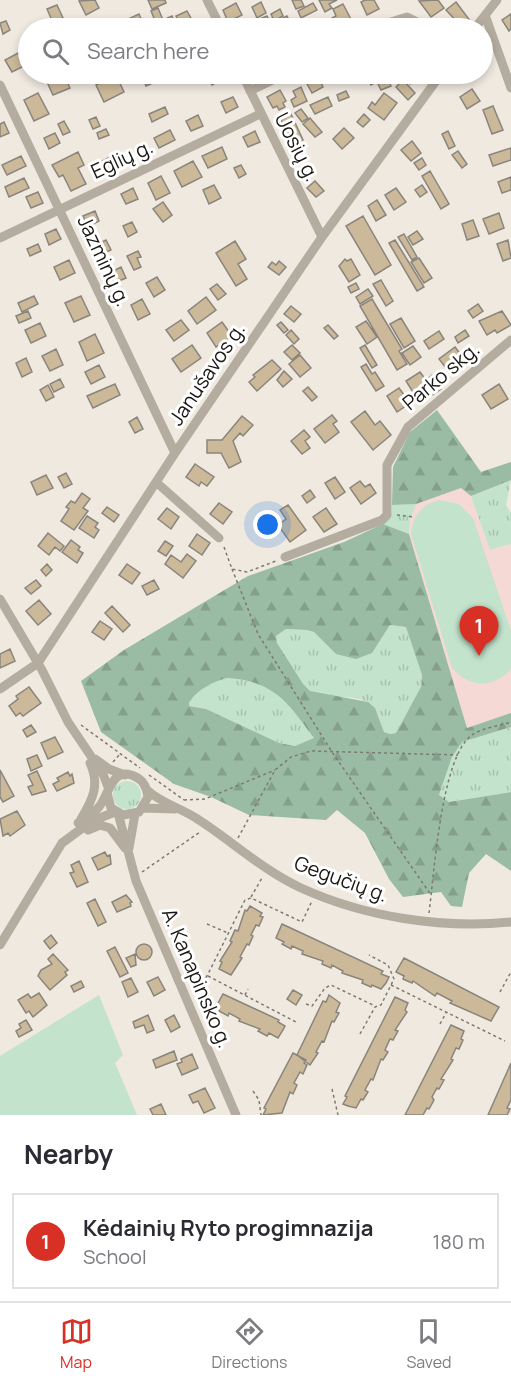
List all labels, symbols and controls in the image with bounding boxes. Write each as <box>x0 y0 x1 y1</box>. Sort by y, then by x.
search box <box>18 18 493 84</box>
icon: search <box>39 35 72 68</box>
text: Search here <box>87 36 209 66</box>
street label: Uosių g. <box>269 108 326 186</box>
street label: Eglių g. <box>86 132 157 185</box>
street label: Jazminų g. <box>72 211 137 311</box>
street label: Janušavos g. <box>162 317 251 430</box>
street label: Parko skg. <box>396 335 485 416</box>
your location <box>253 510 282 539</box>
pin: 1 <box>460 606 498 656</box>
street label: Gegučių g. <box>291 849 392 908</box>
street label: A. Kanapinsko g. <box>156 904 239 1052</box>
text: Nearby <box>24 1136 113 1172</box>
text: Kėdainių Ryto progimnazija <box>83 1213 374 1243</box>
text: 1 <box>41 1228 50 1255</box>
text: 180 m <box>432 1228 485 1255</box>
text: School <box>83 1243 147 1270</box>
tab: Map <box>60 1315 93 1373</box>
tab: Directions <box>212 1315 287 1373</box>
tab: Saved <box>406 1315 451 1373</box>

